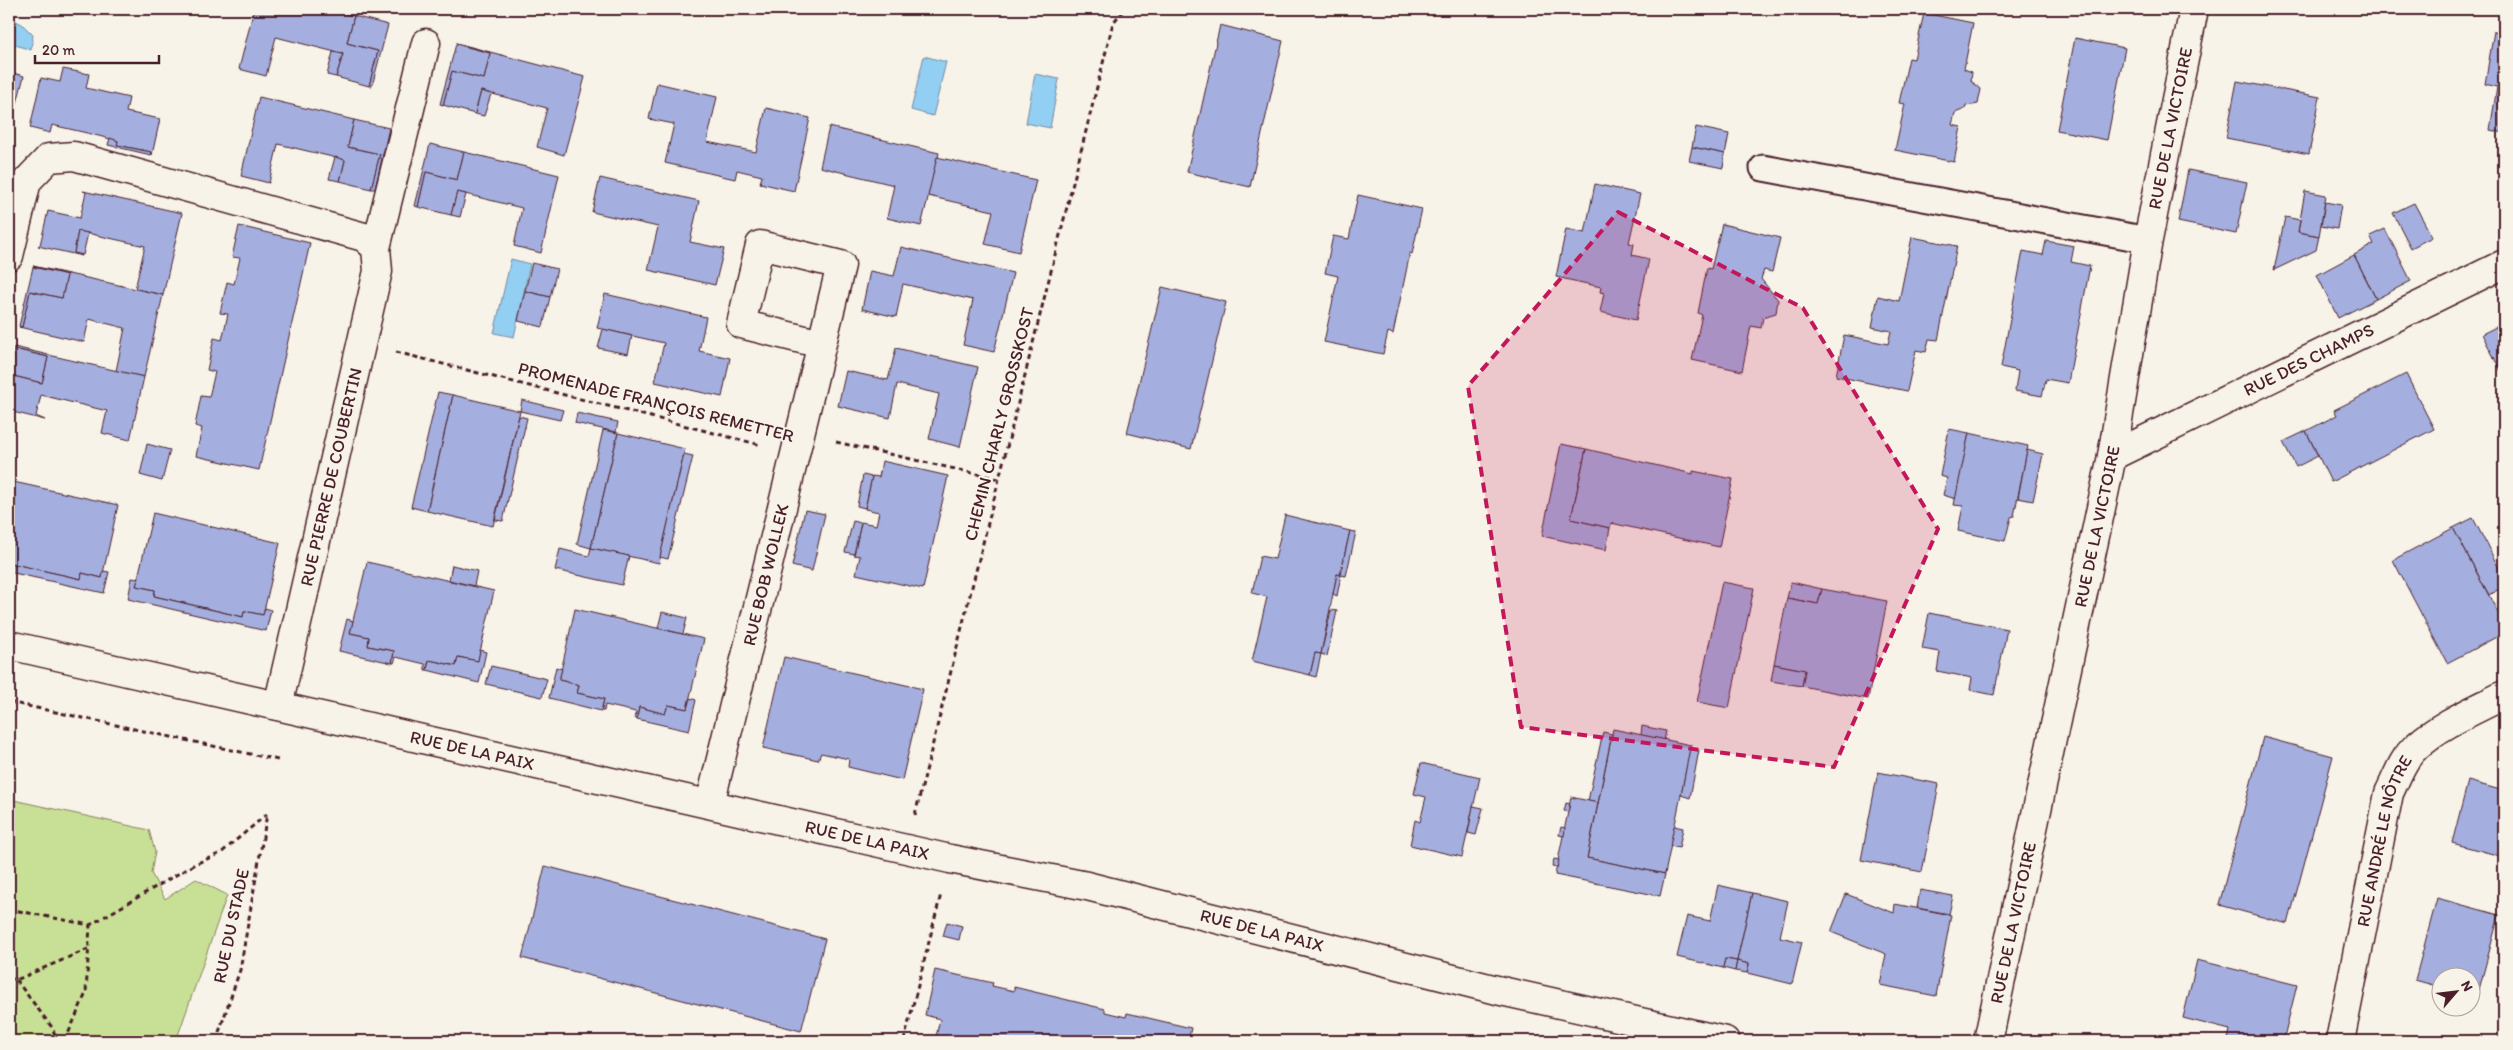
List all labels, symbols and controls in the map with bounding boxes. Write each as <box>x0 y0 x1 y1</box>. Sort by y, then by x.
scale bar <box>35 32 159 64</box>
text: 20 m <box>42 41 76 59</box>
street label: RUE DE LA VICTOIRE <box>2143 45 2197 211</box>
street label: CHEMIN CHARLY GROSSKOST <box>959 305 1039 543</box>
street label: RUE DES CHAMPS <box>2240 318 2378 401</box>
street label: PROMENADE FRANÇOIS REMETTER <box>516 357 796 447</box>
street label: RUE PIERRE DE COUBERTIN <box>295 366 367 588</box>
street label: RUE DE LA VICTOIRE <box>2069 444 2125 609</box>
street label: RUE BOB WOLLEK <box>738 501 794 648</box>
street label: RUE DE LA PAIX <box>408 726 536 775</box>
street label: RUE ANDRÉ LE NÔTRE <box>2352 751 2417 929</box>
street label: RUE DE LA PAIX <box>803 815 931 865</box>
street label: RUE DE LA VICTOIRE <box>1985 840 2041 1006</box>
street label: RUE DU STADE <box>208 867 254 985</box>
street label: RUE DE LA PAIX <box>1198 904 1326 957</box>
north arrow <box>2430 968 2480 1018</box>
text: N <box>2457 978 2477 994</box>

